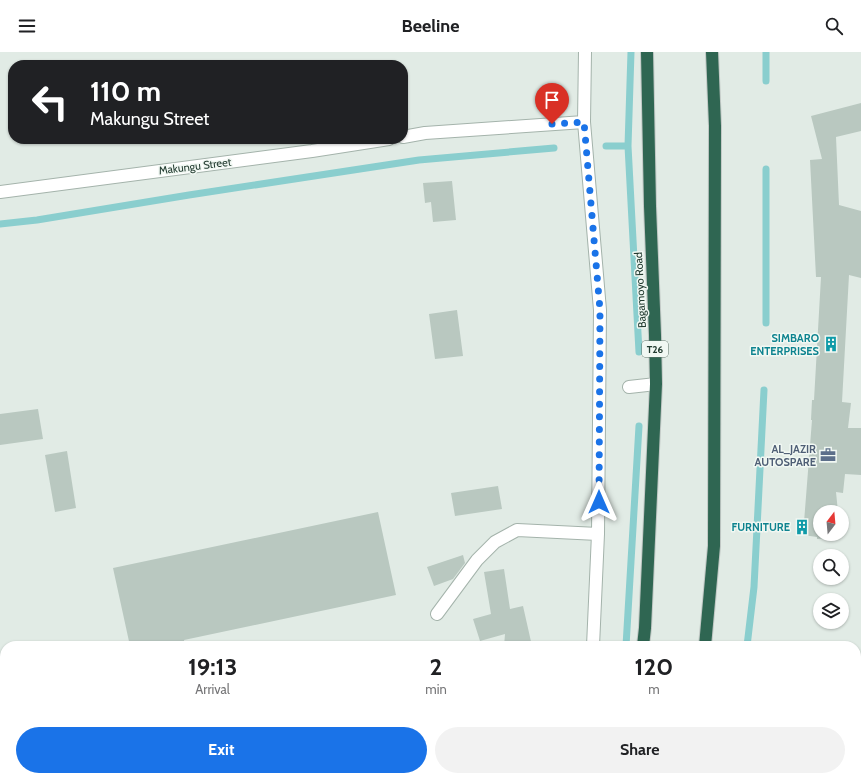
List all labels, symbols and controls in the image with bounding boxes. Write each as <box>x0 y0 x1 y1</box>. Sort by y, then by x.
icon: menu <box>16 15 38 37</box>
text: Beeline <box>401 15 460 37</box>
icon: search <box>823 15 845 37</box>
text: 110 m <box>90 74 161 108</box>
icon: left <box>24 76 76 128</box>
pin <box>535 83 569 124</box>
icon: arrive <box>541 89 563 111</box>
text: Makungu Street <box>90 108 209 130</box>
street label: Makungu Street <box>158 155 232 177</box>
street label: Bagamoyo Road <box>631 252 649 328</box>
place label: SIMBARO ENTERPRISES <box>750 331 820 358</box>
building icon: SIMBARO ENTERPRISES <box>822 335 840 353</box>
road number: T26 <box>642 341 668 357</box>
place label: AL_JAZIR AUTOSPARE <box>755 442 816 469</box>
office icon: AL_JAZIR AUTOSPARE <box>819 446 837 464</box>
position arrow <box>578 481 620 523</box>
north arrow <box>813 505 849 541</box>
map controls <box>813 505 849 629</box>
building icon: FURNITURE <box>793 518 811 536</box>
place label: FURNITURE <box>731 520 790 534</box>
button: search <box>813 549 849 585</box>
button: layers <box>813 593 849 629</box>
text: 19:13 <box>188 652 237 681</box>
text: 2 <box>430 652 442 681</box>
text: 120 <box>635 652 673 681</box>
text: Arrival <box>195 681 230 697</box>
text: min <box>425 681 447 697</box>
text: m <box>648 681 660 697</box>
button: Exit <box>16 727 427 773</box>
button: Share <box>435 727 845 773</box>

